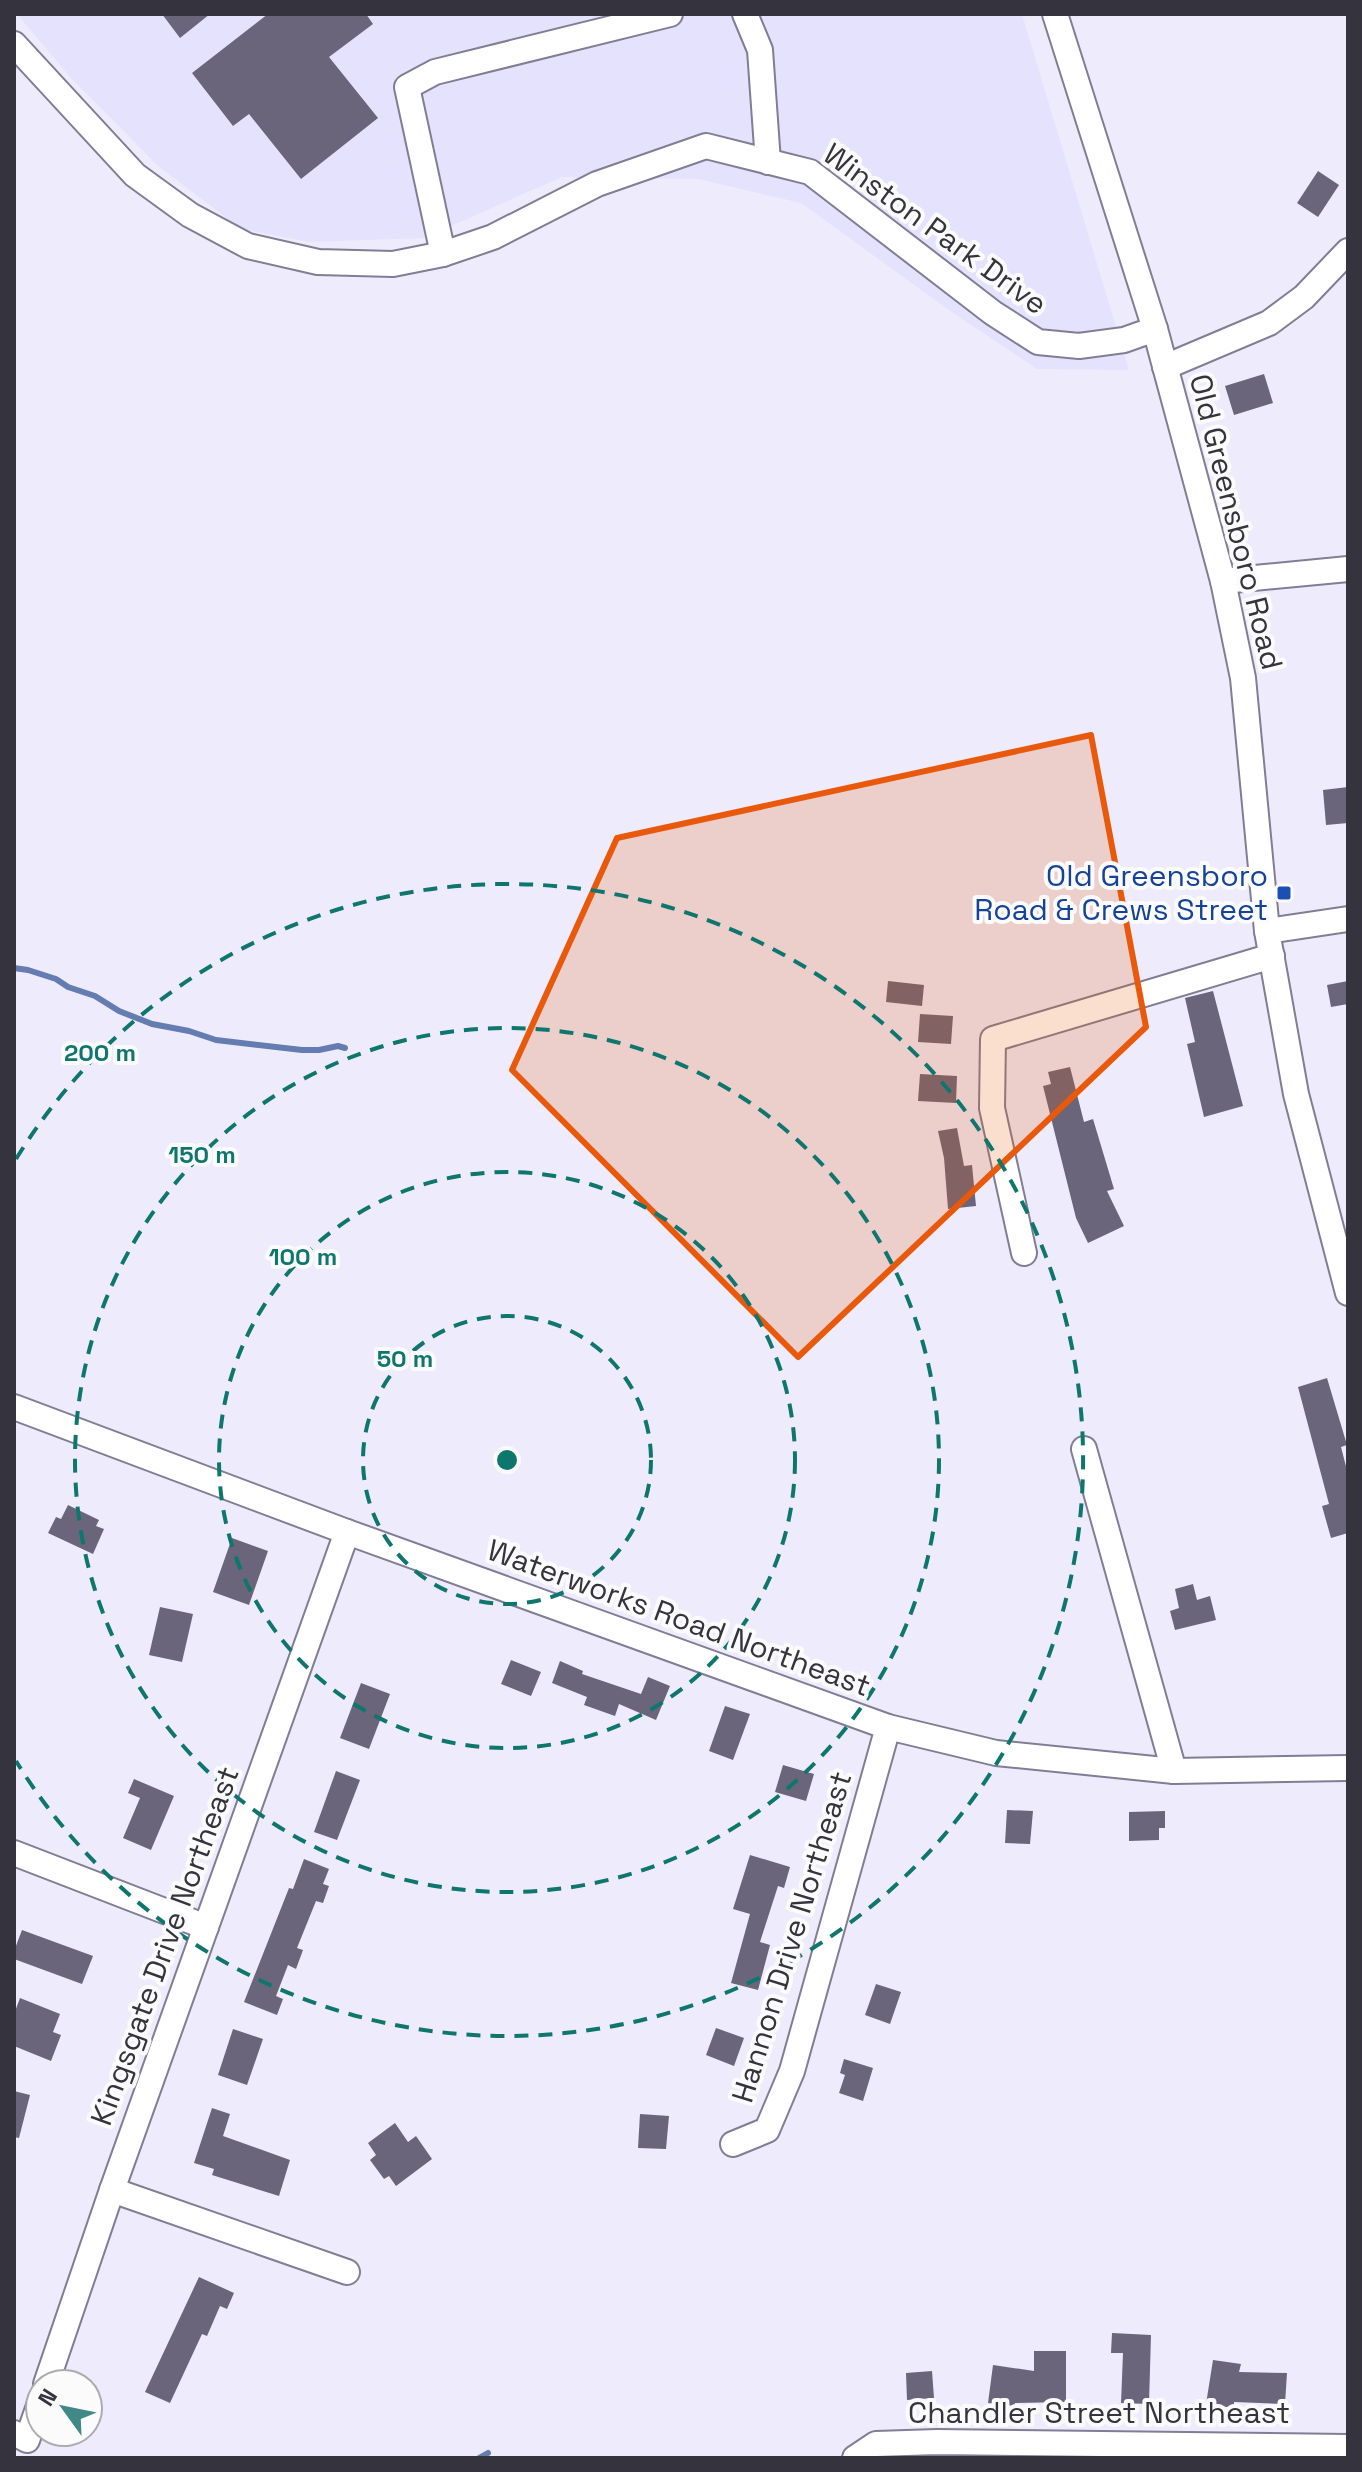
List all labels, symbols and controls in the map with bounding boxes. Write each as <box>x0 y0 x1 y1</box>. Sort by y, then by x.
street label: Winston Park Drive <box>816 134 1055 323</box>
street label: Old Greensboro Road <box>1181 370 1292 674</box>
place label: Old Greensboro Road & Crews Street <box>974 856 1268 929</box>
marker: Old Greensboro Road & Crews Street <box>1275 884 1293 902</box>
text: 200 m <box>64 1037 136 1068</box>
text: 150 m <box>168 1139 236 1170</box>
text: 100 m <box>269 1241 337 1272</box>
text: 50 m <box>377 1343 433 1374</box>
centre of rings <box>493 1446 521 1474</box>
street label: Waterworks Road Northeast <box>482 1530 876 1705</box>
street label: Kingsgate Drive Northeast <box>81 1761 248 2131</box>
street label: Hannon Drive Northeast <box>723 1767 860 2107</box>
north arrow <box>24 2368 104 2448</box>
text: N <box>31 2383 63 2411</box>
street label: Chandler Street Northeast <box>908 2393 1290 2432</box>

